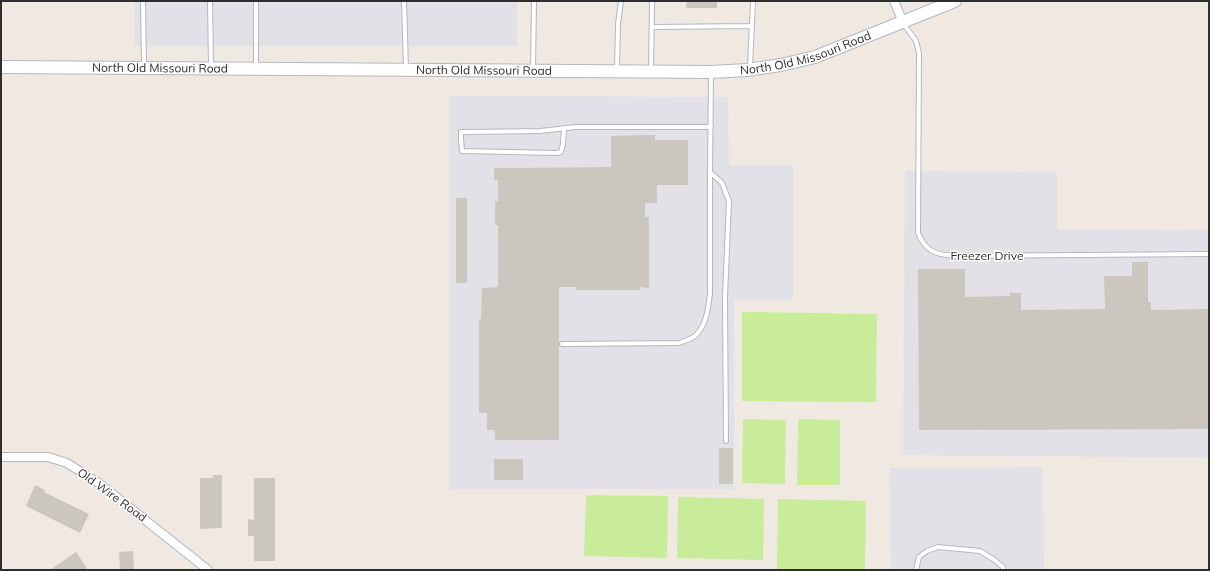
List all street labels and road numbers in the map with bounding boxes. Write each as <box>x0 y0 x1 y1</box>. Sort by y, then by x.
street label: North Old Missouri Road <box>739 27 873 77</box>
street label: North Old Missouri Road <box>92 60 228 76</box>
street label: North Old Missouri Road <box>416 62 552 78</box>
street label: Freezer Drive <box>950 248 1024 263</box>
street label: Old Wire Road <box>75 464 150 525</box>

